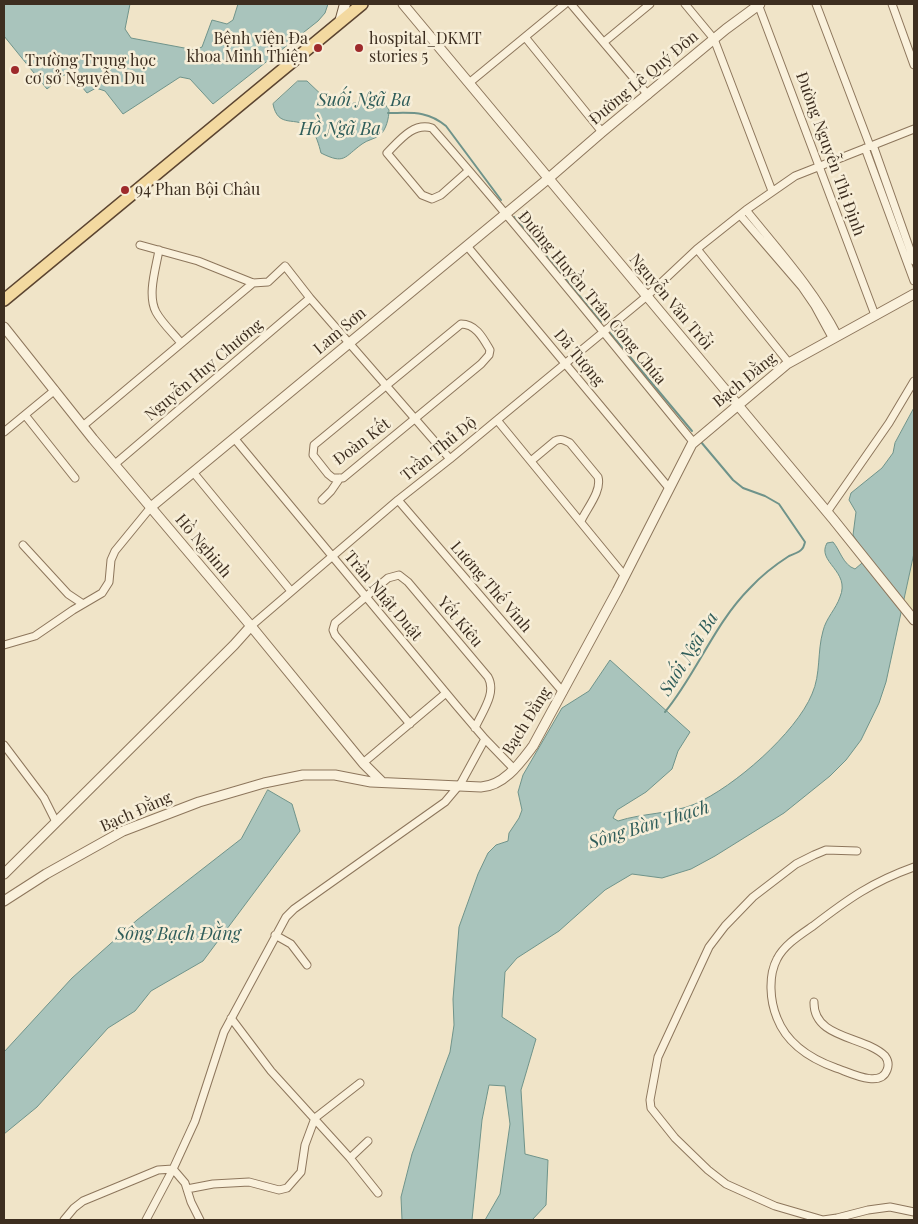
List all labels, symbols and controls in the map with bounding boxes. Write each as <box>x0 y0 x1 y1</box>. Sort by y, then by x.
street label: Đường Lê Quý Đôn <box>586 27 702 129</box>
place label: Bệnh viện Đa khoa Minh Thiện <box>186 29 308 67</box>
place label: hospital_DKMT stories 5 <box>369 29 482 67</box>
marker: Bệnh viện Đa khoa Minh Thiện <box>312 42 324 54</box>
marker: hospital_DKMT stories 5 <box>353 42 365 54</box>
place label: Trường Trung học cơ sở Nguyễn Du <box>25 51 156 89</box>
marker: Trường Trung học cơ sở Nguyễn Du <box>9 64 21 76</box>
street label: Đường Nguyễn Thị Định <box>791 69 869 239</box>
water label: Suối Ngã Ba <box>317 89 411 111</box>
water label: Hồ Ngã Ba <box>299 118 381 140</box>
place label: 94 Phan Bội Châu <box>135 180 260 200</box>
marker: 94 Phan Bội Châu <box>119 184 131 196</box>
street label: Đường Huyền Trân Công Chúa <box>514 207 670 389</box>
street label: Nguyễn Văn Trỗi <box>625 250 717 354</box>
street label: Lam Sơn <box>310 304 370 358</box>
street label: Nguyễn Huy Chương <box>141 315 267 425</box>
street label: Dã Tượng <box>550 326 608 390</box>
street label: Bạch Đằng <box>709 348 781 412</box>
street label: Trần Thủ Độ <box>397 413 481 485</box>
street label: Đoàn Kết <box>330 414 394 470</box>
street label: Hồ Nghinh <box>171 510 235 582</box>
street label: Lương Thế Vinh <box>446 538 536 636</box>
street label: Trần Nhật Duật <box>340 547 426 645</box>
street label: Yết Kiêu <box>433 593 487 651</box>
water label: Suối Ngã Ba <box>655 608 723 700</box>
street label: Bạch Đằng <box>499 684 555 758</box>
street label: Bạch Đằng <box>97 788 175 836</box>
water label: Sông Bàn Thạch <box>586 796 712 854</box>
water label: Sông Bạch Đằng <box>115 923 241 945</box>

